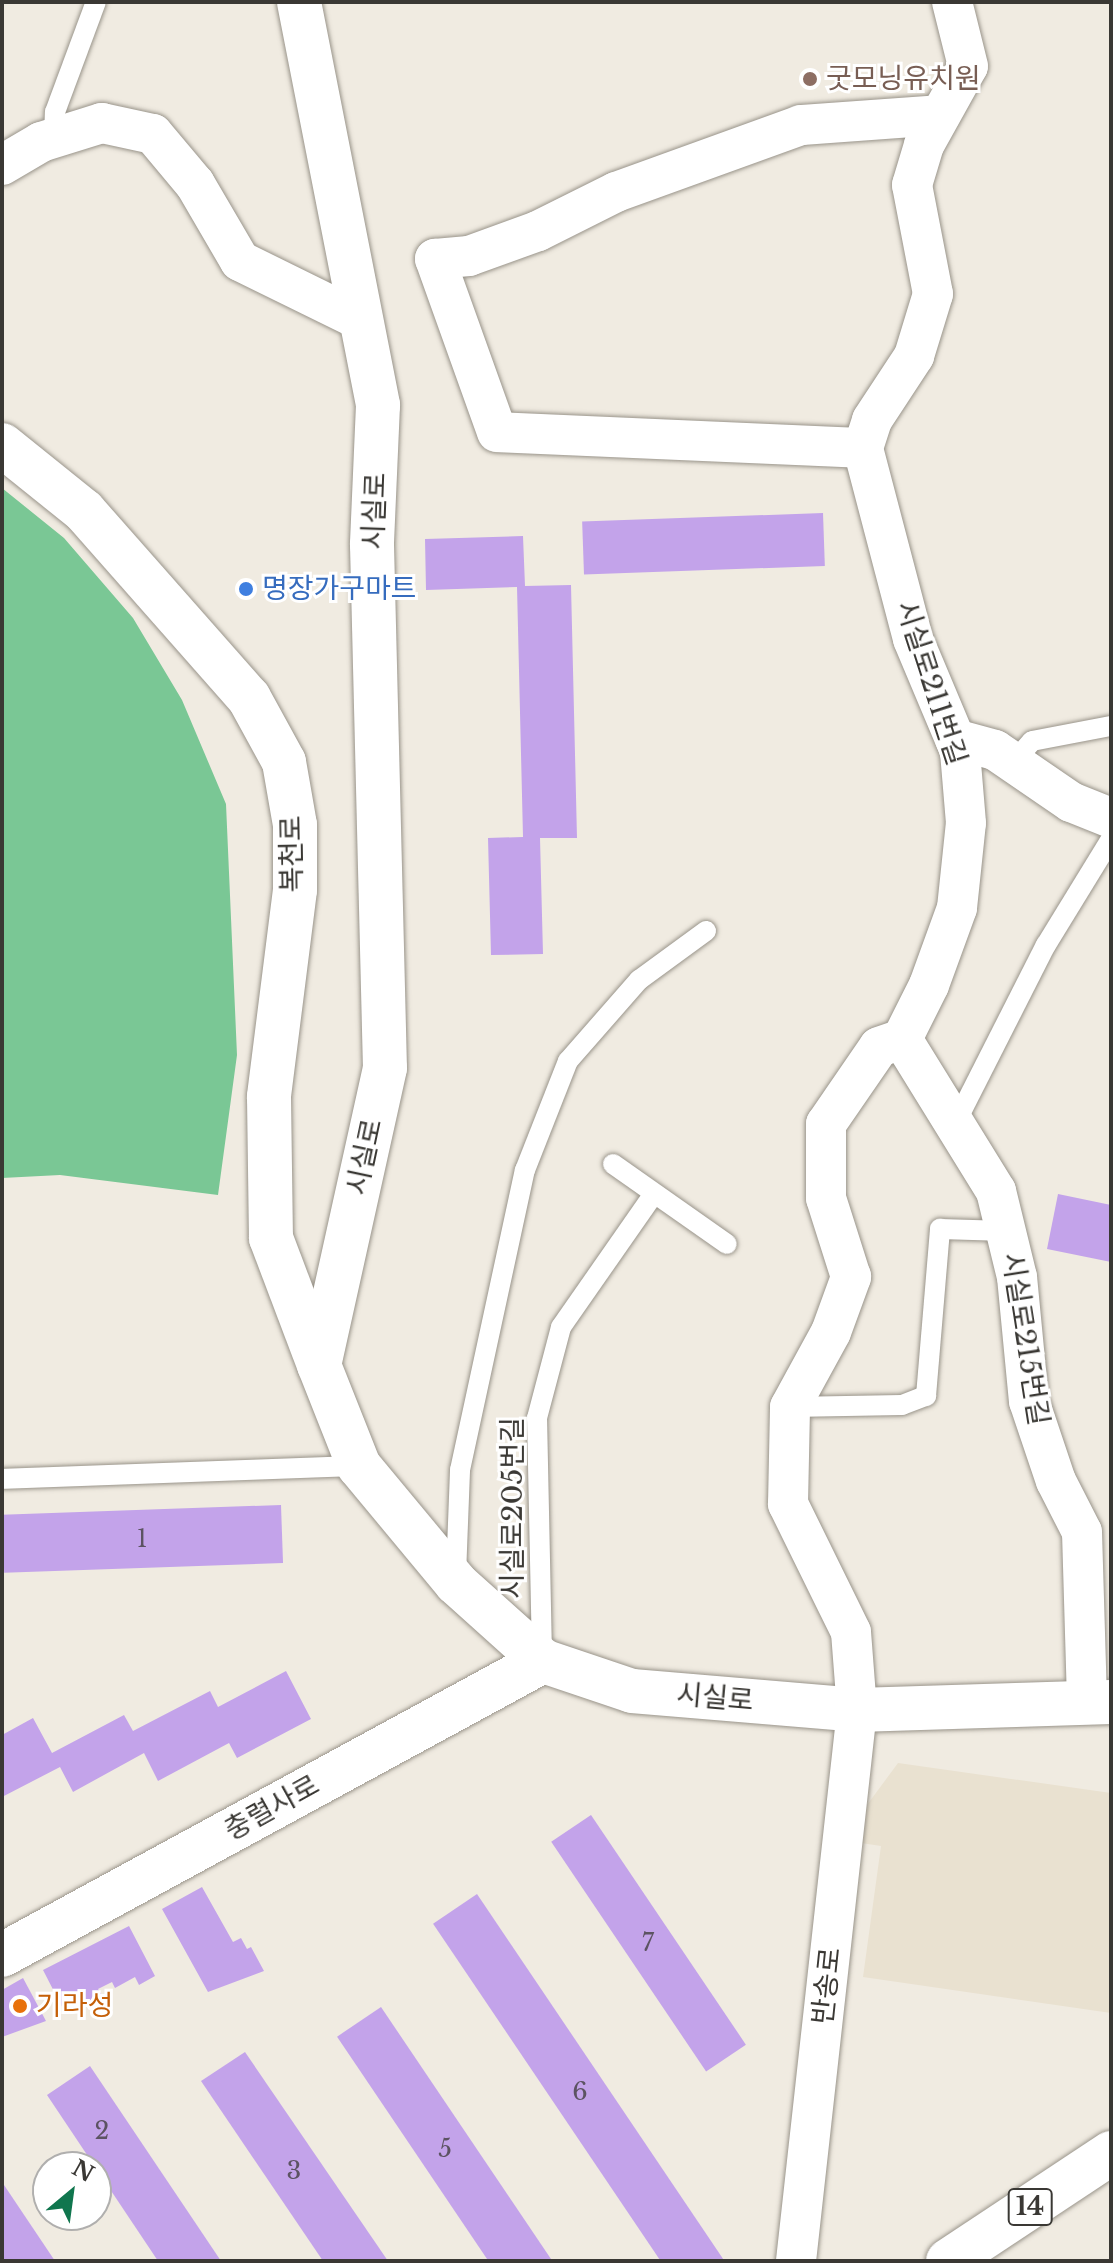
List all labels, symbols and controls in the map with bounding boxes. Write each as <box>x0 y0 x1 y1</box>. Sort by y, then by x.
place label: 굿모닝유치원 <box>826 62 981 96</box>
marker: 굿모닝유치원 <box>801 70 819 88</box>
street label: 시실로 <box>357 472 393 550</box>
place label: 명장가구마트 <box>262 572 417 606</box>
marker: 명장가구마트 <box>237 580 255 598</box>
street label: 시실로211번길 <box>889 596 973 770</box>
street label: 복천로 <box>275 815 309 893</box>
street label: 시실로 <box>341 1116 389 1198</box>
street label: 시실로215번길 <box>995 1250 1055 1428</box>
street label: 시실로205번길 <box>496 1417 530 1599</box>
house number: 1 <box>137 1525 147 1553</box>
street label: 시실로 <box>675 1678 755 1718</box>
street label: 충렬사로 <box>219 1768 325 1848</box>
house number: 7 <box>642 1929 654 1957</box>
street label: 반송로 <box>806 1946 848 2026</box>
place label: 기라성 <box>36 1989 113 2023</box>
marker: 기라성 <box>11 1997 29 2015</box>
house number: 6 <box>572 2078 588 2106</box>
house number: 2 <box>95 2117 109 2145</box>
house number: 5 <box>438 2135 452 2163</box>
north arrow <box>32 2151 112 2231</box>
text: N <box>67 2154 98 2188</box>
house number: 3 <box>287 2157 301 2185</box>
road number: 14 <box>1006 2185 1054 2229</box>

